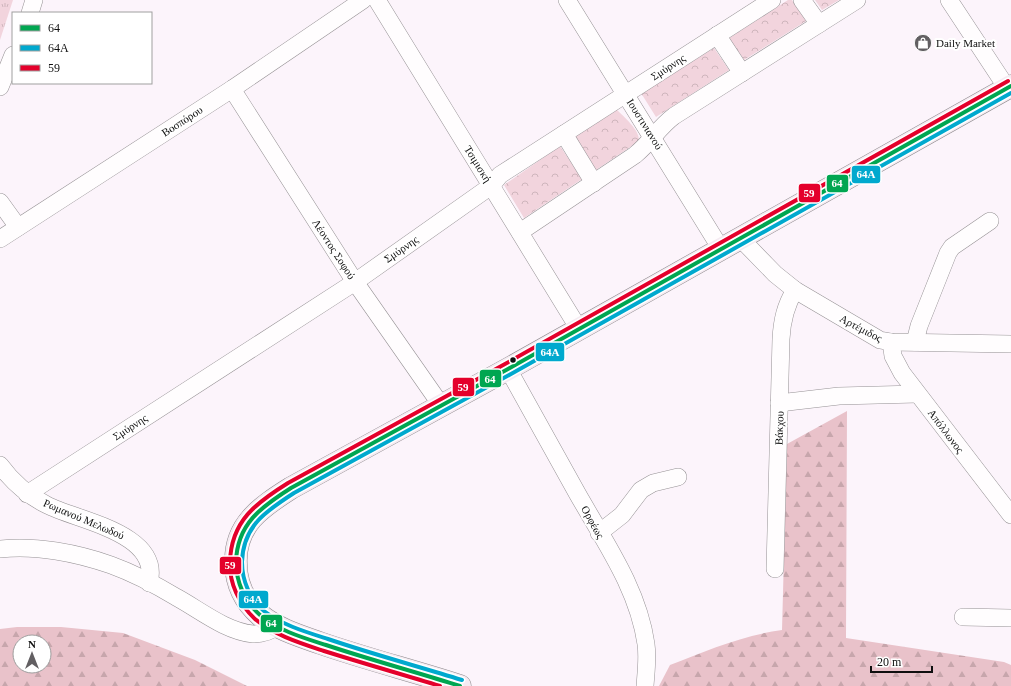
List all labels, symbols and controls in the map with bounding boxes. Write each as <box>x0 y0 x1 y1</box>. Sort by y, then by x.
legend <box>12 12 152 84</box>
text: 64 <box>48 21 60 35</box>
shop icon: Daily Market <box>913 33 933 53</box>
place label: Daily Market <box>936 37 995 49</box>
text: 64Α <box>48 41 69 55</box>
street label: Σμύρνης <box>649 51 688 82</box>
text: 59 <box>48 61 60 75</box>
street label: Ιουστινιανού <box>625 96 666 152</box>
street label: Βοσπόρου <box>159 103 205 139</box>
street label: Τσιμισκή <box>462 143 494 185</box>
line badge: 64Α <box>851 165 881 184</box>
text: 64Α <box>857 168 876 180</box>
line badge: 64 <box>826 174 849 193</box>
text: 64 <box>832 177 843 189</box>
line badge: 59 <box>798 183 821 203</box>
text: 59 <box>804 187 815 199</box>
street label: Λέοντος Σοφού <box>310 217 358 282</box>
street label: Σμύρνης <box>382 233 421 265</box>
street label: Αρτέμιδος <box>838 312 885 344</box>
line badge: 64Α <box>535 342 565 362</box>
text: 64Α <box>541 346 560 358</box>
unlabelled marker <box>508 355 518 365</box>
line badge: 64 <box>479 369 502 388</box>
text: 64 <box>485 373 496 385</box>
line badge: 59 <box>452 377 475 397</box>
text: 59 <box>458 381 469 393</box>
street label: Απόλλωνος <box>926 407 967 456</box>
street label: Βάκχου <box>772 410 786 445</box>
street label: Σμύρνης <box>111 411 150 442</box>
street label: Ρωμανού Μελωδού <box>42 497 127 542</box>
street label: Ορφέως <box>579 503 607 541</box>
line badge: 59 <box>219 556 242 575</box>
text: 59 <box>225 559 236 571</box>
line badge: 64Α <box>238 590 269 609</box>
text: 64Α <box>244 593 263 605</box>
line badge: 64 <box>260 614 283 633</box>
text: 64 <box>266 617 277 629</box>
north arrow <box>12 634 52 674</box>
text: N <box>28 638 36 650</box>
scale bar <box>871 648 932 674</box>
text: 20 m <box>877 655 902 669</box>

